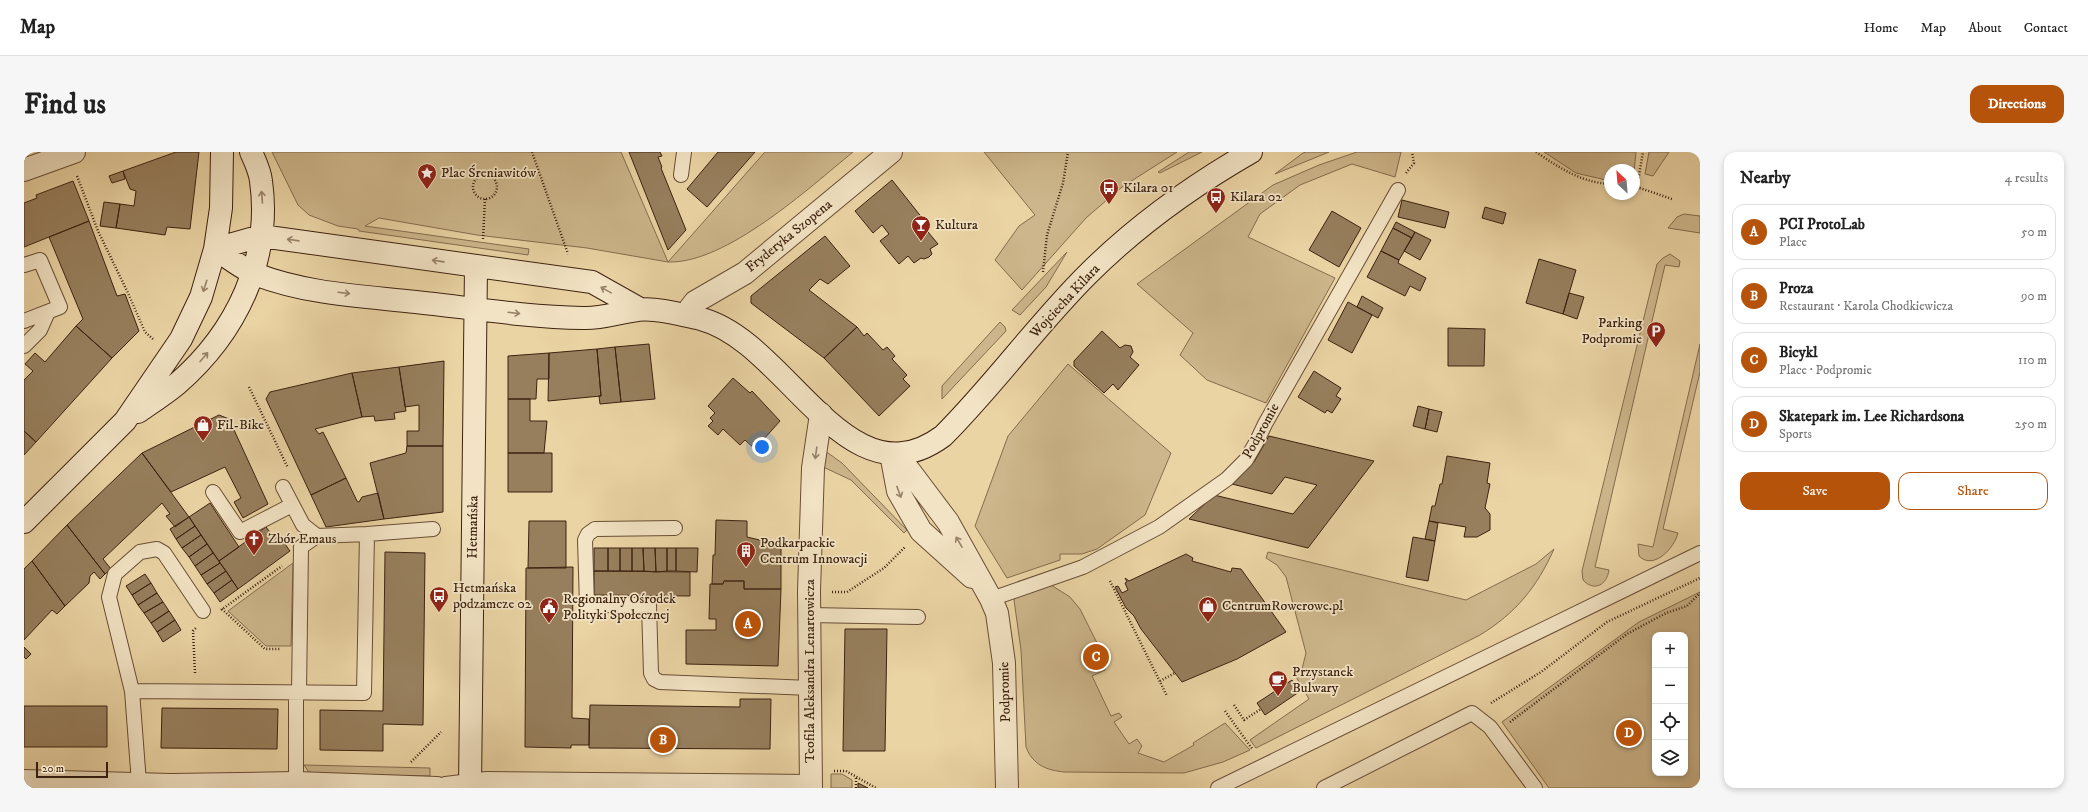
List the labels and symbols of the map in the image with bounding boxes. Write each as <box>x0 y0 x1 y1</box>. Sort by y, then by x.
place icon: Plac Śreniawitów <box>416 162 438 190</box>
place label: Plac Śreniawitów <box>441 164 536 182</box>
north arrow <box>1604 164 1640 200</box>
bus stop icon: Kilara 01 <box>1098 177 1120 205</box>
place label: Kilara 01 <box>1123 179 1173 197</box>
bus stop icon: Kilara 02 <box>1205 186 1227 214</box>
place label: Kilara 02 <box>1230 188 1282 206</box>
one-way arrow <box>259 191 266 204</box>
street label: Fryderyka Szopena <box>742 196 836 276</box>
bar icon: Kultura <box>910 214 932 242</box>
place label: Kultura <box>935 216 978 234</box>
one-way arrow <box>287 236 300 244</box>
one-way arrow <box>432 257 445 265</box>
street label: Wojciecha Kilara <box>1025 260 1104 343</box>
one-way arrow <box>201 280 208 293</box>
one-way arrow <box>601 286 613 293</box>
one-way arrow <box>337 290 350 297</box>
one-way arrow <box>507 309 520 317</box>
place label: Parking Podpromie <box>1581 314 1642 348</box>
parking icon: Parking Podpromie <box>1645 320 1667 348</box>
one-way arrow <box>199 352 208 362</box>
street label: Podpromie <box>1238 400 1284 462</box>
shop icon: Fil-Bike <box>192 414 214 442</box>
place label: Fil-Bike <box>217 416 264 434</box>
your location <box>752 437 772 457</box>
one-way arrow <box>812 446 820 459</box>
one-way arrow <box>896 486 904 498</box>
street label: Hetmańska <box>463 495 483 559</box>
church icon: Zbór Emaus <box>243 528 265 556</box>
place label: Zbór Emaus <box>268 530 337 548</box>
place label: Podkarpackie Centrum Innowacji <box>760 534 868 568</box>
one-way arrow <box>955 536 963 548</box>
building icon: Podkarpackie Centrum Innowacji <box>735 540 757 568</box>
place label: Hetmańska podzamcze 02 <box>452 579 532 613</box>
street label: Teofila Aleksandra Lenartowicza <box>801 579 819 763</box>
bus stop icon: Hetmańska podzamcze 02 <box>428 585 450 613</box>
place label: Regionalny Ośrodek Polityki Społecznej <box>563 590 676 624</box>
shop icon: CentrumRowerowe.pl <box>1197 595 1219 623</box>
public building icon: Regionalny Ośrodek Polityki Społecznej <box>538 596 560 624</box>
place label: CentrumRowerowe.pl <box>1222 597 1344 615</box>
pin: A <box>735 609 761 639</box>
pin: C <box>1083 642 1109 672</box>
street label: Podpromie <box>995 661 1015 723</box>
place label: Przystanek Bulwary <box>1292 663 1353 697</box>
cafe icon: Przystanek Bulwary <box>1267 669 1289 697</box>
pin: D <box>1616 718 1642 748</box>
pin: B <box>650 725 676 755</box>
scale bar <box>36 760 108 779</box>

